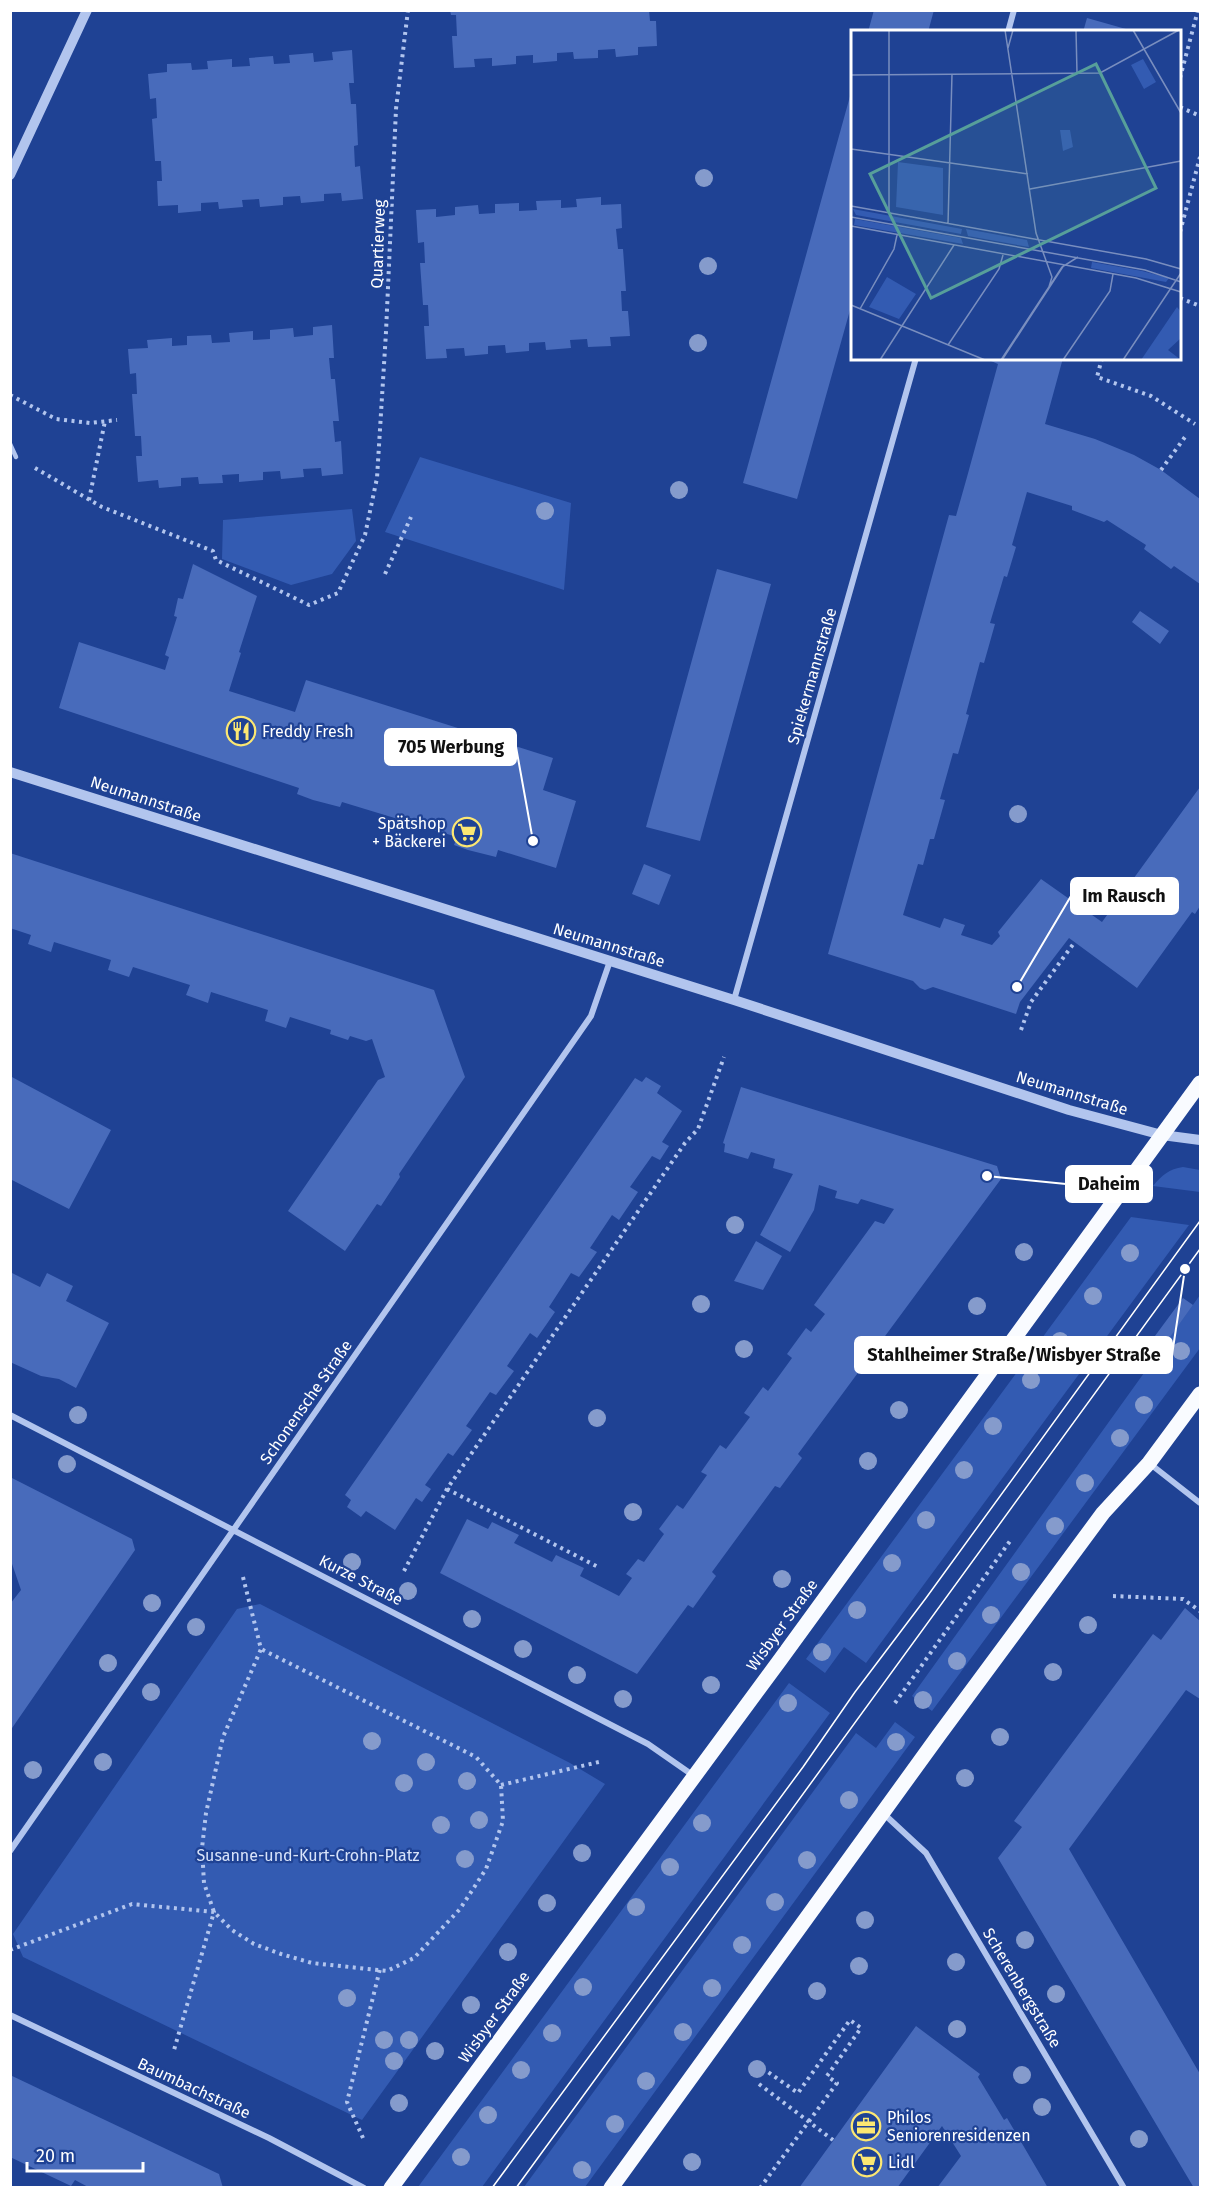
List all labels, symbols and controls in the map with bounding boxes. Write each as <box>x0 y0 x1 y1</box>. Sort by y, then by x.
inset map <box>851 30 1181 360</box>
street label: Quartierweg <box>367 199 389 289</box>
street label: Spiekermannstraße <box>783 605 841 747</box>
restaurant icon: Freddy Fresh <box>225 715 257 747</box>
place label: Freddy Fresh <box>262 722 354 741</box>
callout: 705 Werbung <box>385 729 516 765</box>
text: 705 Werbung <box>398 736 504 758</box>
street label: Neumannstraße <box>88 772 204 826</box>
place label: Spätshop + Bäckerei <box>372 814 446 851</box>
supermarket icon: Spätshop + Bäckerei <box>451 816 483 848</box>
callout: Im Rausch <box>1071 878 1178 914</box>
text: Im Rausch <box>1082 885 1166 907</box>
street label: Neumannstraße <box>551 919 667 971</box>
street label: Neumannstraße <box>1014 1067 1130 1119</box>
callout: Daheim <box>1066 1166 1152 1202</box>
text: Daheim <box>1078 1173 1140 1195</box>
street label: Schonensche Straße <box>256 1336 356 1468</box>
callout: Stahlheimer Straße/Wisbyer Straße <box>855 1337 1172 1373</box>
text: Stahlheimer Straße/Wisbyer Straße <box>867 1344 1161 1366</box>
street label: Kurze Straße <box>316 1551 406 1609</box>
street label: Wisbyer Straße <box>742 1575 822 1675</box>
park label: Susanne-und-Kurt-Crohn-Platz <box>196 1846 420 1865</box>
street label: Scherenbergstraße <box>979 1925 1065 2051</box>
street label: Wisbyer Straße <box>454 1967 534 2067</box>
street label: Baumbachstraße <box>135 2054 253 2122</box>
place label: Philos Seniorenresidenzen <box>887 2108 1031 2145</box>
office icon: Philos Seniorenresidenzen <box>850 2110 882 2142</box>
scale bar <box>27 2135 142 2173</box>
text: 20 m <box>36 2145 75 2167</box>
supermarket icon: Lidl <box>851 2146 883 2178</box>
place label: Lidl <box>888 2153 915 2172</box>

